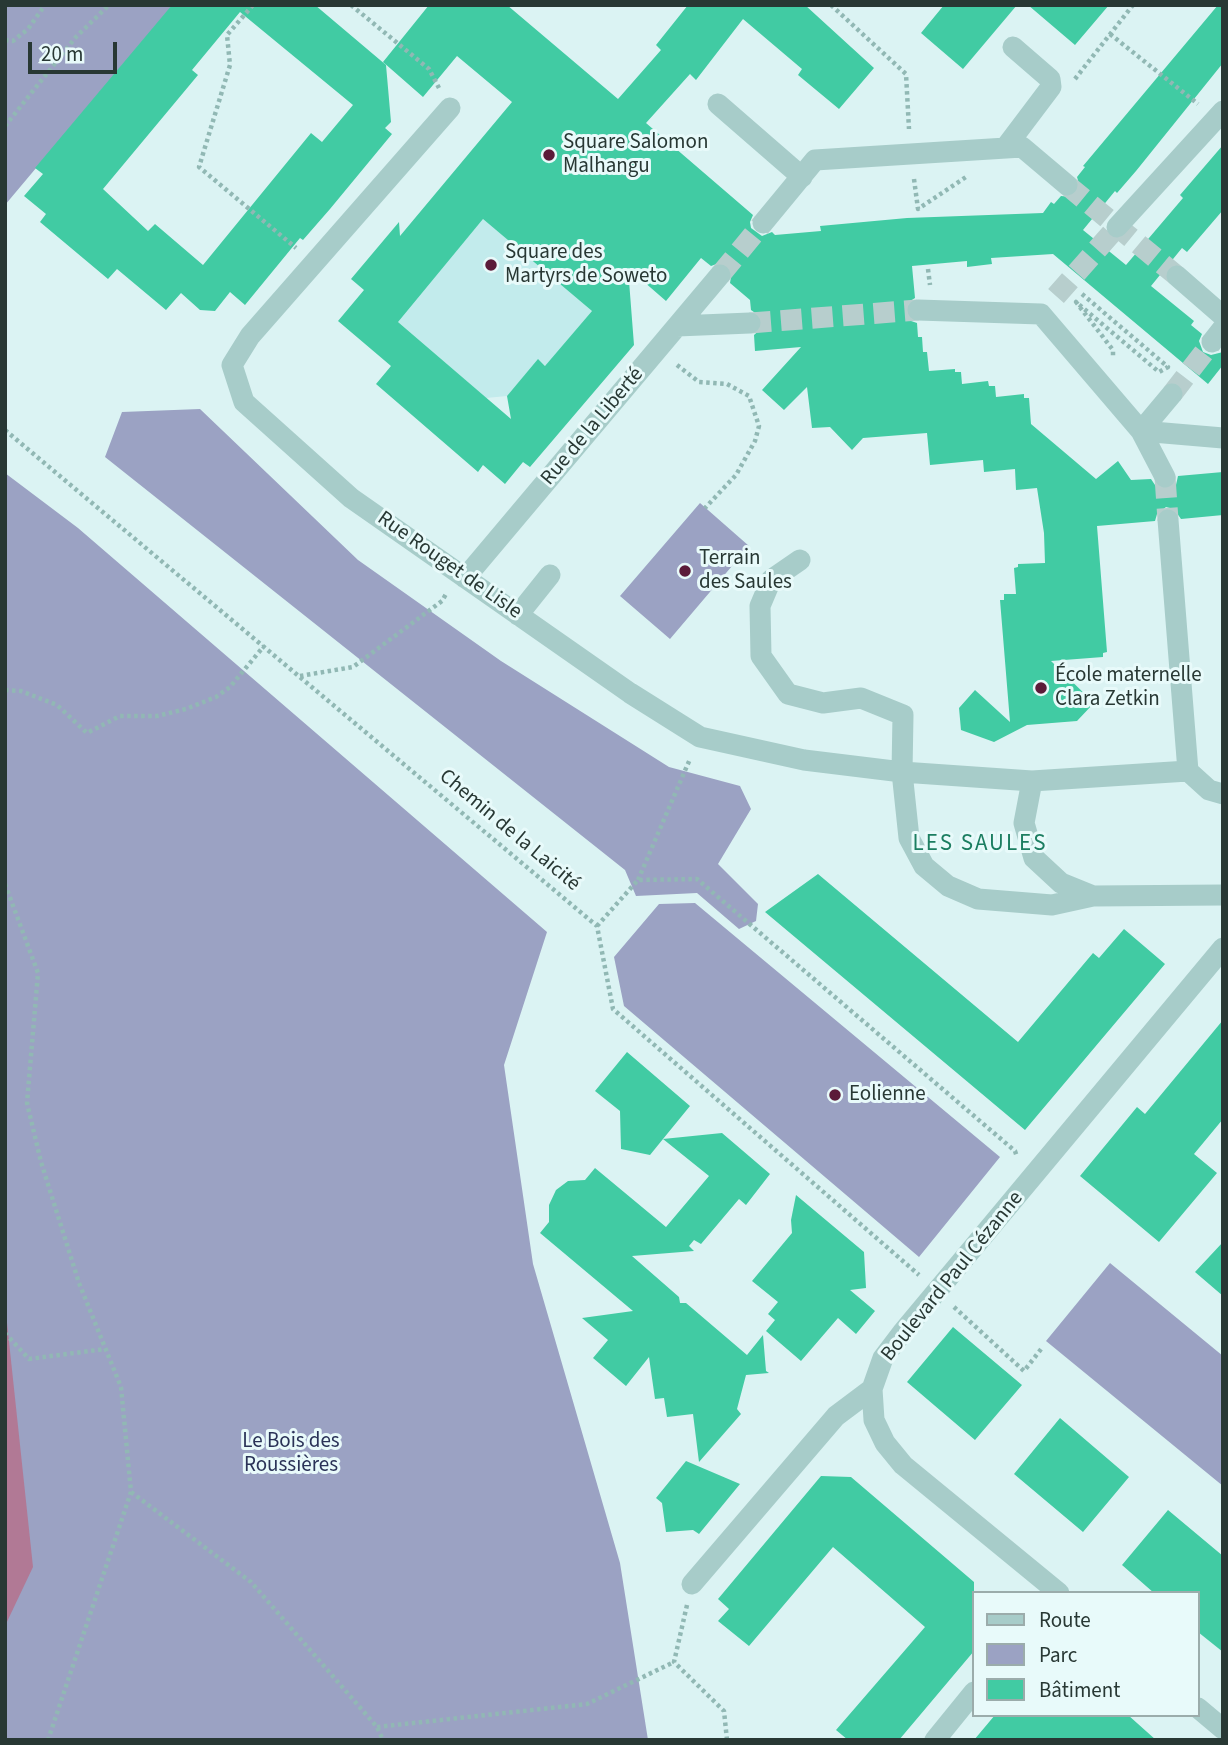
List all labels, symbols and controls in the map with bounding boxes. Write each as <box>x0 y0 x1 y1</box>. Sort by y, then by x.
scale bar <box>32 28 121 72</box>
text: 20 m <box>41 39 83 69</box>
place label: Square Salomon Malhangu <box>563 130 708 180</box>
marker: Square Salomon Malhangu <box>541 147 557 163</box>
place label: Square des Martyrs de Soweto <box>505 240 667 290</box>
marker: Square des Martyrs de Soweto <box>483 257 499 273</box>
street label: Rue de la Liberté <box>536 363 650 491</box>
street label: Rue Rouget de Lisle <box>372 507 526 625</box>
place label: Terrain des Saules <box>699 546 792 596</box>
marker: Terrain des Saules <box>677 563 693 579</box>
place label: École maternelle Clara Zetkin <box>1055 663 1202 713</box>
marker: École maternelle Clara Zetkin <box>1033 680 1049 696</box>
street label: Chemin de la Laicité <box>433 765 585 897</box>
district label: LES SAULES <box>914 831 1046 859</box>
place label: Eolienne <box>849 1082 926 1108</box>
marker: Eolienne <box>827 1087 843 1103</box>
street label: Boulevard Paul Cézanne <box>877 1187 1029 1367</box>
park label: Le Bois des Roussières <box>242 1429 340 1479</box>
legend <box>972 1591 1200 1717</box>
text: Route <box>1039 1605 1091 1635</box>
text: Parc <box>1039 1640 1077 1670</box>
text: Bâtiment <box>1039 1675 1120 1705</box>

